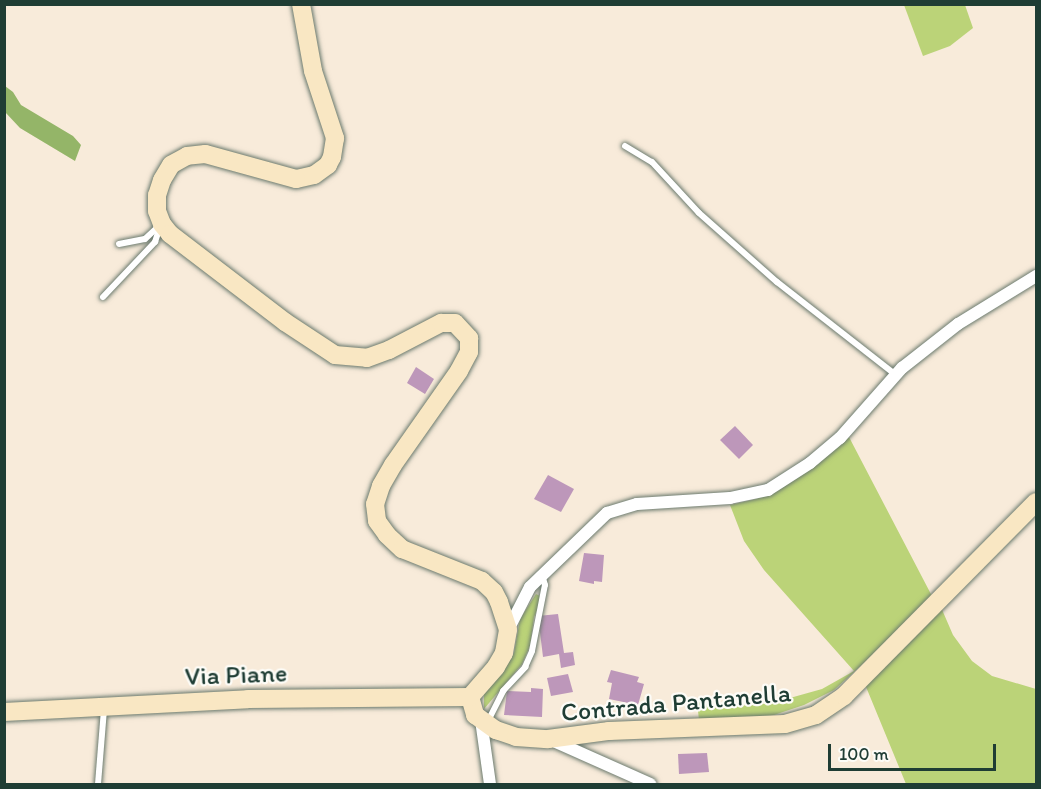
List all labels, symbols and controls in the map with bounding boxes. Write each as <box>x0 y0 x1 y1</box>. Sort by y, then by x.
street label: Via Piane <box>184 658 288 692</box>
street label: Contrada Pantanella <box>559 677 793 729</box>
scale bar <box>831 732 999 770</box>
text: 100 m <box>839 743 889 765</box>

